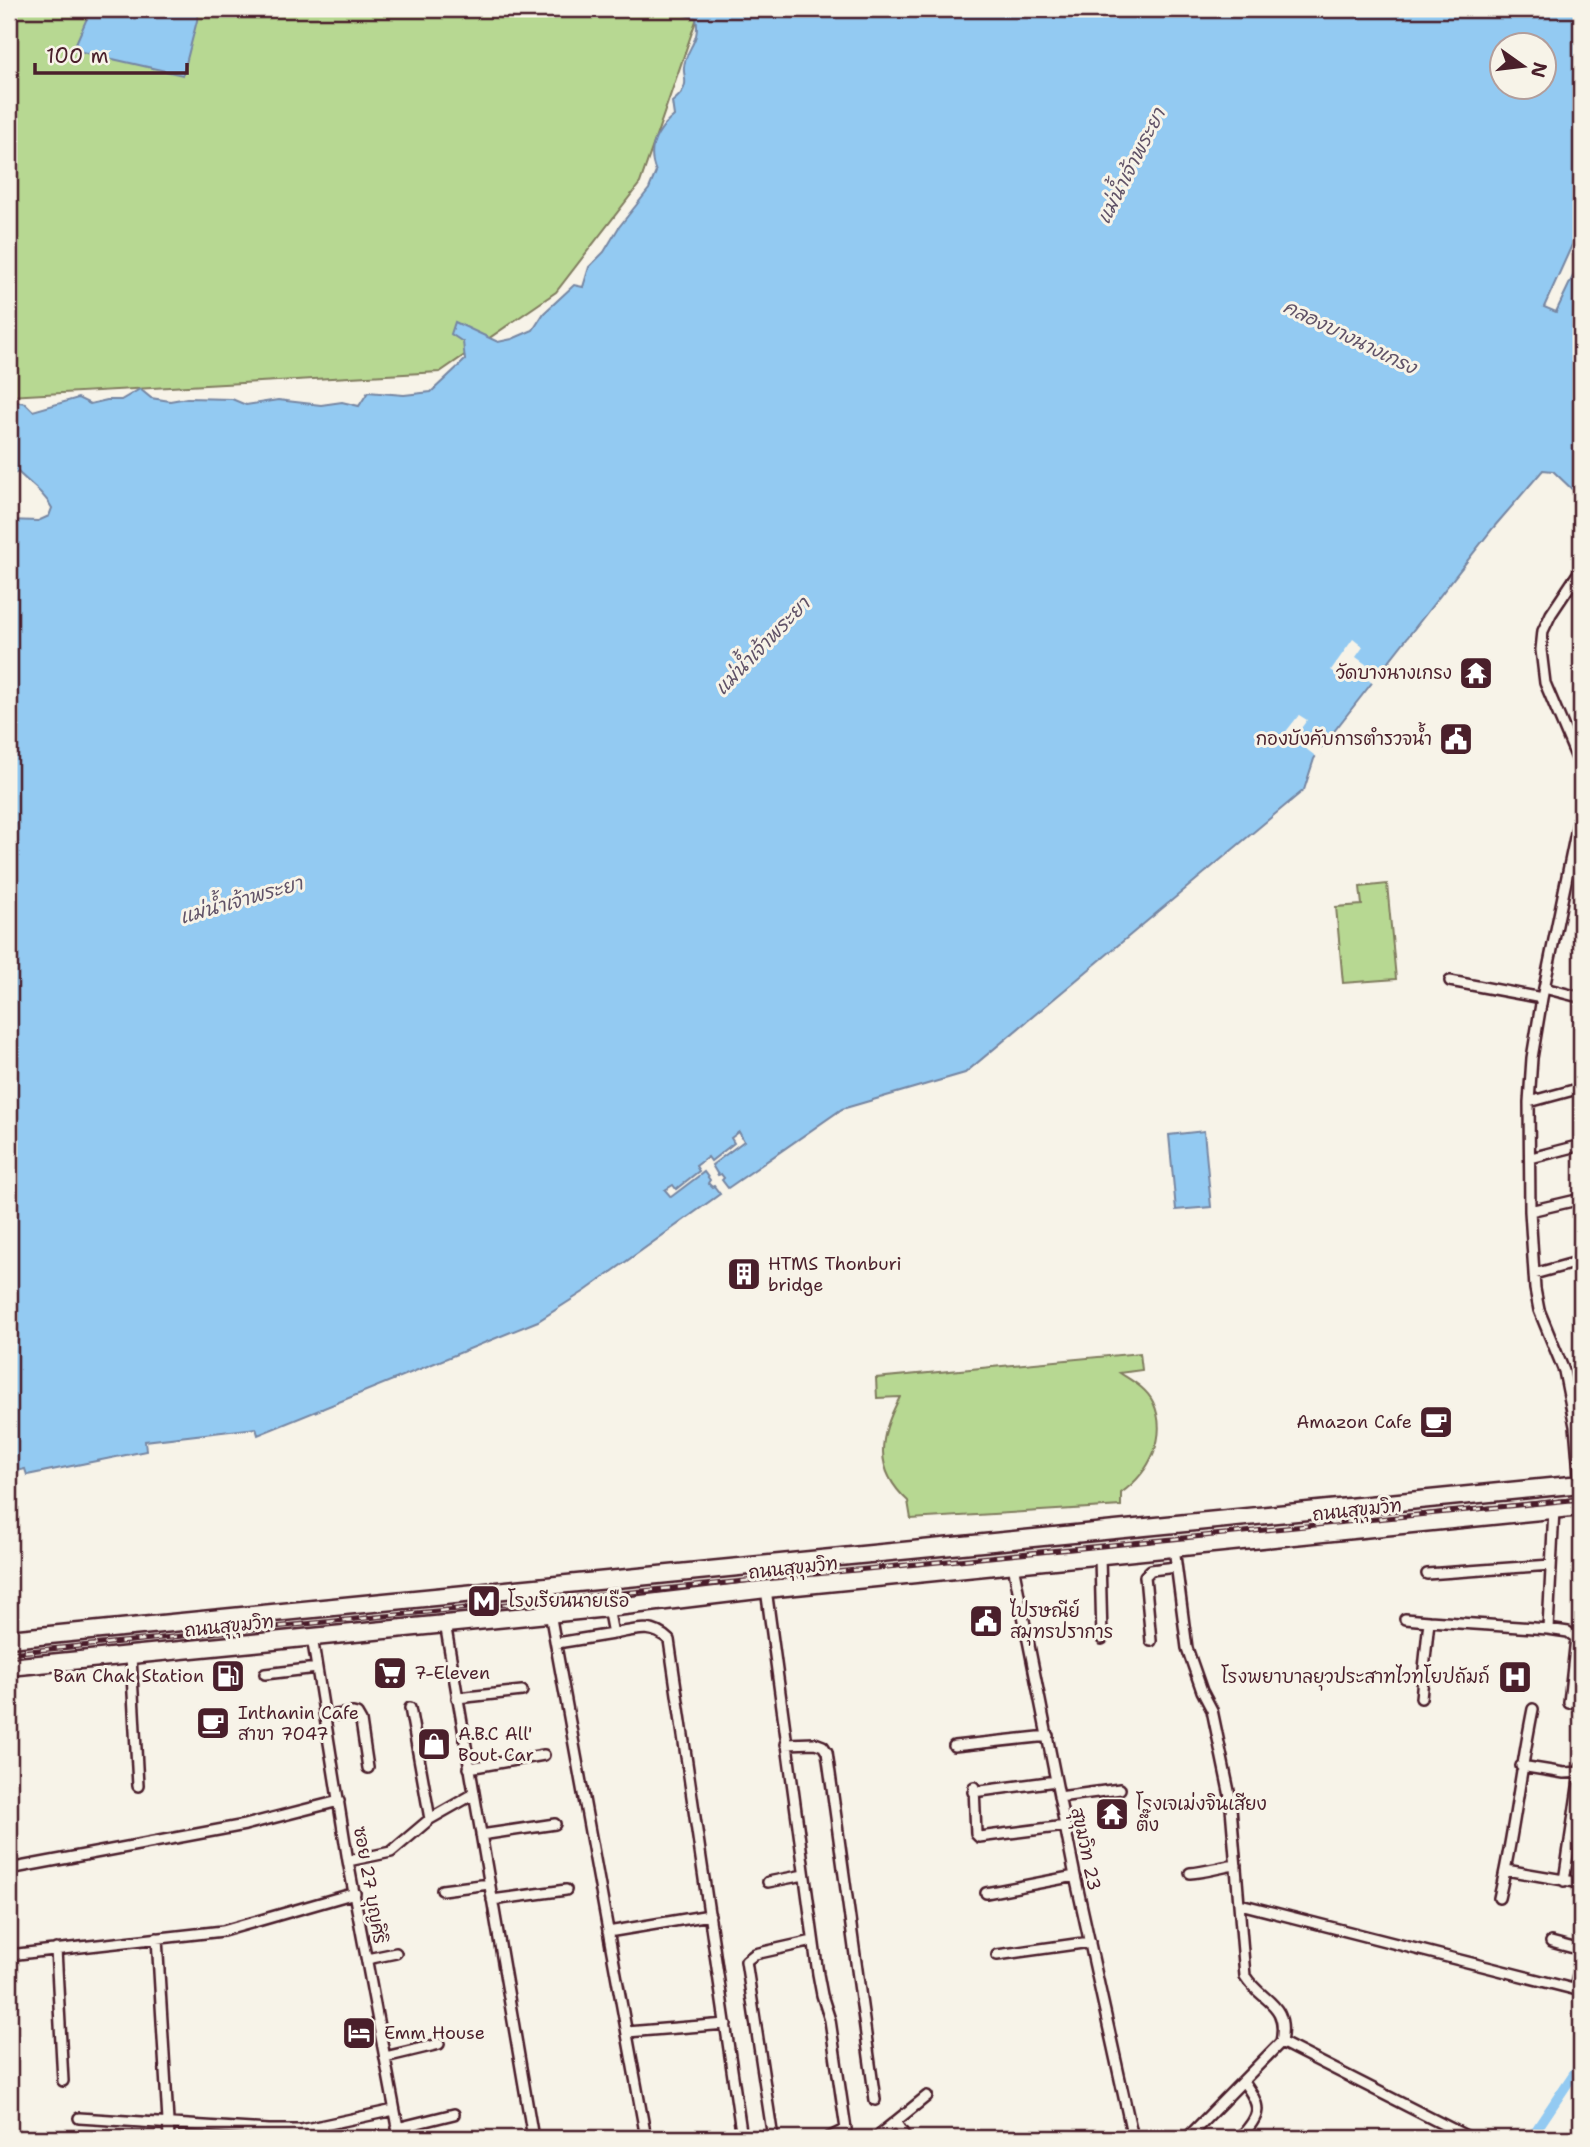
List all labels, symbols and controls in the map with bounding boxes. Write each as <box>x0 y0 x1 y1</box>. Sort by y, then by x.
scale bar <box>35 32 187 76</box>
north arrow <box>1488 32 1558 102</box>
text: 100 m <box>46 42 109 70</box>
text: N <box>1525 60 1553 80</box>
water label: แม่น้ำเจ้าพระยา <box>1087 100 1172 228</box>
water label: คลองบางนางเกรง <box>1279 294 1422 381</box>
water label: แม่น้ำเจ้าพระยา <box>705 587 816 700</box>
temple icon: วัดบางนางเกรง <box>1457 654 1495 692</box>
place label: วัดบางนางเกรง <box>1336 661 1452 685</box>
public building icon: กองบังคับการตำรวจน้ำ <box>1437 720 1475 758</box>
place label: กองบังคับการตำรวจน้ำ <box>1256 722 1432 751</box>
water label: แม่น้ำเจ้าพระยา <box>175 865 307 929</box>
place label: HTMS Thonburi bridge <box>768 1252 902 1297</box>
building icon: HTMS Thonburi bridge <box>725 1255 763 1293</box>
cafe icon: Amazon Cafe <box>1417 1403 1455 1441</box>
place label: Amazon Cafe <box>1296 1410 1412 1434</box>
street label: ถนนสุขุมวิท <box>1311 1493 1403 1529</box>
street label: ถนนสุขุมวิท <box>747 1551 839 1587</box>
metro station icon: โรงเรียนนายเรือ <box>465 1582 503 1620</box>
place label: โรงเรียนนายเรือ <box>508 1588 629 1613</box>
place label: ไปรษณีย์ สมุทรปราการ <box>1009 1598 1113 1646</box>
public building icon: ไปรษณีย์ สมุทรปราการ <box>967 1602 1005 1640</box>
street label: ถนนสุขุมวิท <box>183 1609 275 1645</box>
supermarket icon: 7-Eleven <box>371 1654 409 1692</box>
fuel station icon: Ban Chak Station <box>209 1657 247 1695</box>
hospital icon: โรงพยาบาลยุวประสาทไวทโยปถัมถ์ <box>1496 1658 1534 1696</box>
place label: 7-Eleven <box>414 1661 490 1685</box>
place label: Ban Chak Station <box>53 1664 204 1688</box>
place label: โรงพยาบาลยุวประสาทไวทโยปถัมถ์ <box>1221 1664 1490 1691</box>
place label: Inthanin Cafe สาขา 7047 <box>238 1701 359 1746</box>
cafe icon: Inthanin Cafe สาขา 7047 <box>194 1704 232 1742</box>
place label: A.B.C All' Bout Car <box>458 1722 534 1767</box>
shop icon: A.B.C All' Bout Car <box>415 1725 453 1763</box>
place label: โรงเจเม่งจินเสียง ตึ๊ง <box>1136 1791 1267 1837</box>
temple icon: โรงเจเม่งจินเสียง ตึ๊ง <box>1093 1795 1131 1833</box>
street label: สุขุมวิท 23 <box>1064 1805 1107 1893</box>
street label: ซอย 27 บุญศิริ <box>346 1824 392 1946</box>
hotel icon: Emm House <box>340 2014 378 2052</box>
place label: Emm House <box>384 2021 485 2045</box>

